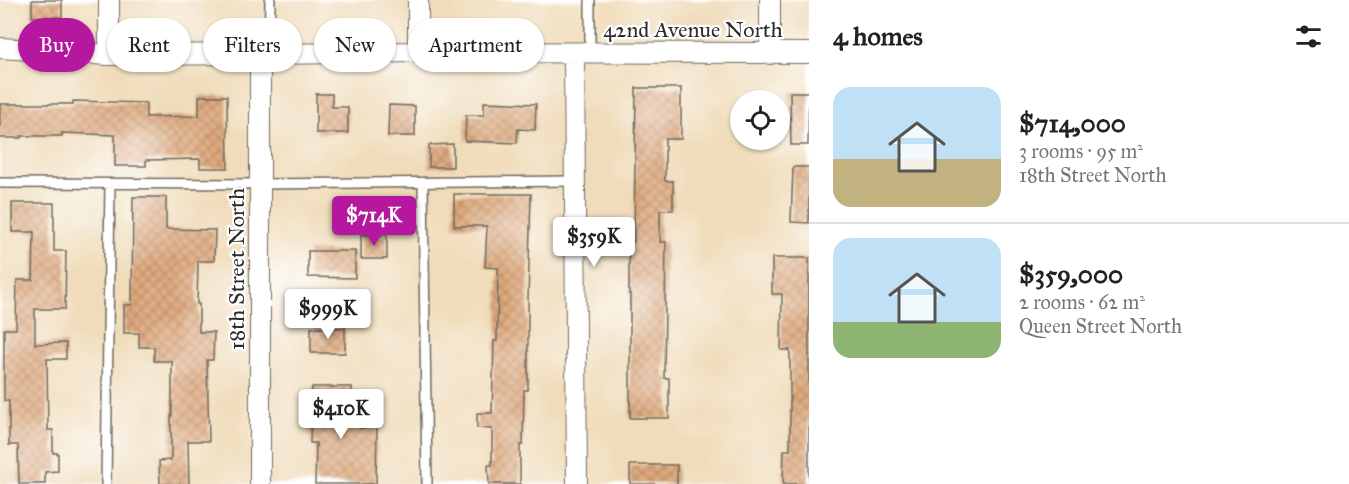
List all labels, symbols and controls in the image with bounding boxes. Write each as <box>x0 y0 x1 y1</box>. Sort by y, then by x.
street label: 42nd Avenue North <box>603 16 783 43</box>
chip: Buy <box>18 18 95 72</box>
chip: Rent <box>107 18 191 72</box>
chip: Filters <box>203 18 302 72</box>
chip: New <box>314 18 396 72</box>
chip: Apartment <box>408 18 544 72</box>
text: 4 homes <box>833 20 923 52</box>
icon: filters <box>1292 20 1325 53</box>
map controls <box>730 90 790 150</box>
button: locate <box>730 90 790 150</box>
text: $714,000 <box>1019 107 1126 139</box>
icon: home <box>881 111 953 183</box>
text: 3 rooms · 95 m² <box>1019 139 1143 163</box>
text: 18th Street North <box>1019 163 1167 187</box>
street label: 18th Street North <box>223 188 250 350</box>
pin: $714K <box>332 196 416 247</box>
text: $714K <box>346 203 402 227</box>
pin: $359K <box>552 217 636 268</box>
text: $359K <box>567 224 621 248</box>
text: $359,000 <box>1019 258 1123 290</box>
icon: home <box>881 262 953 334</box>
pin: $999K <box>286 289 370 340</box>
text: 2 rooms · 62 m² <box>1019 290 1145 314</box>
text: $999K <box>299 296 357 320</box>
text: Queen Street North <box>1019 314 1182 338</box>
pin: $410K <box>299 389 383 440</box>
text: $410K <box>313 396 369 420</box>

